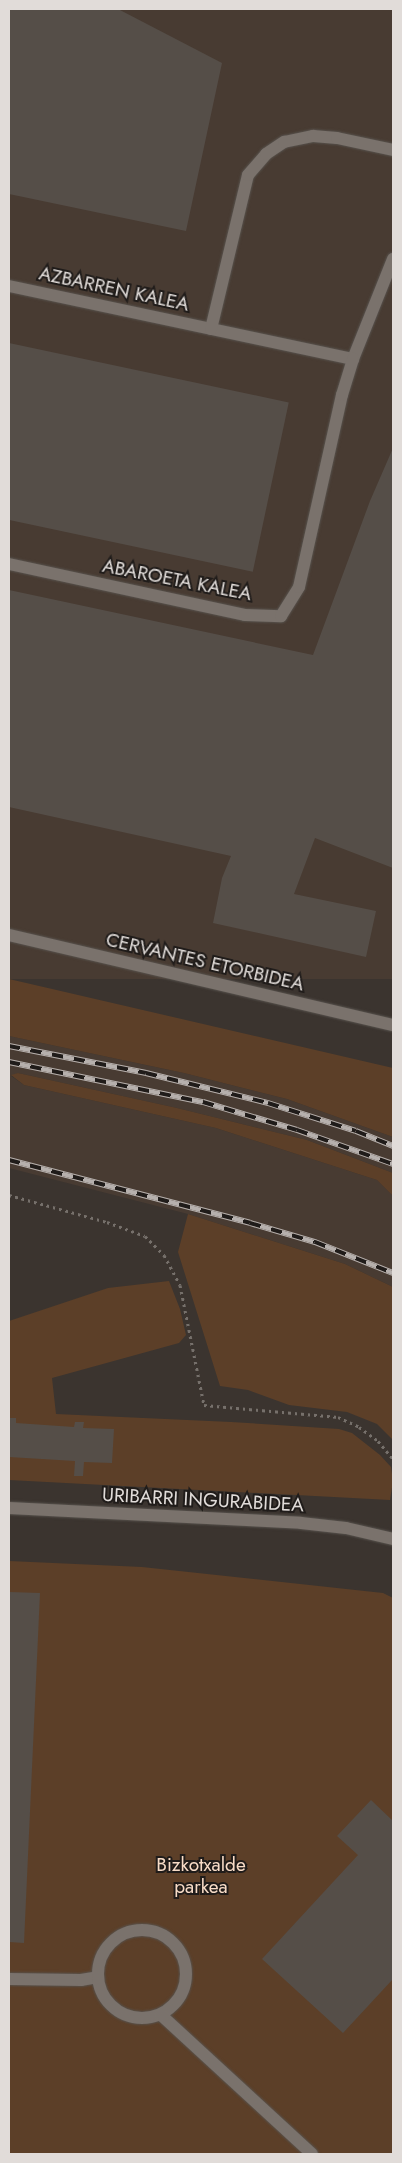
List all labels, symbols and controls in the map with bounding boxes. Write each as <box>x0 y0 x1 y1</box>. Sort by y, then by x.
street label: AZBARREN KALEA <box>37 262 191 316</box>
street label: ABAROETA KALEA <box>100 554 254 606</box>
street label: CERVANTES ETORBIDEA <box>104 928 306 996</box>
street label: URIBARRI INGURABIDEA <box>102 1483 304 1517</box>
park label: Bizkotxalde parkea <box>156 1854 246 1898</box>

